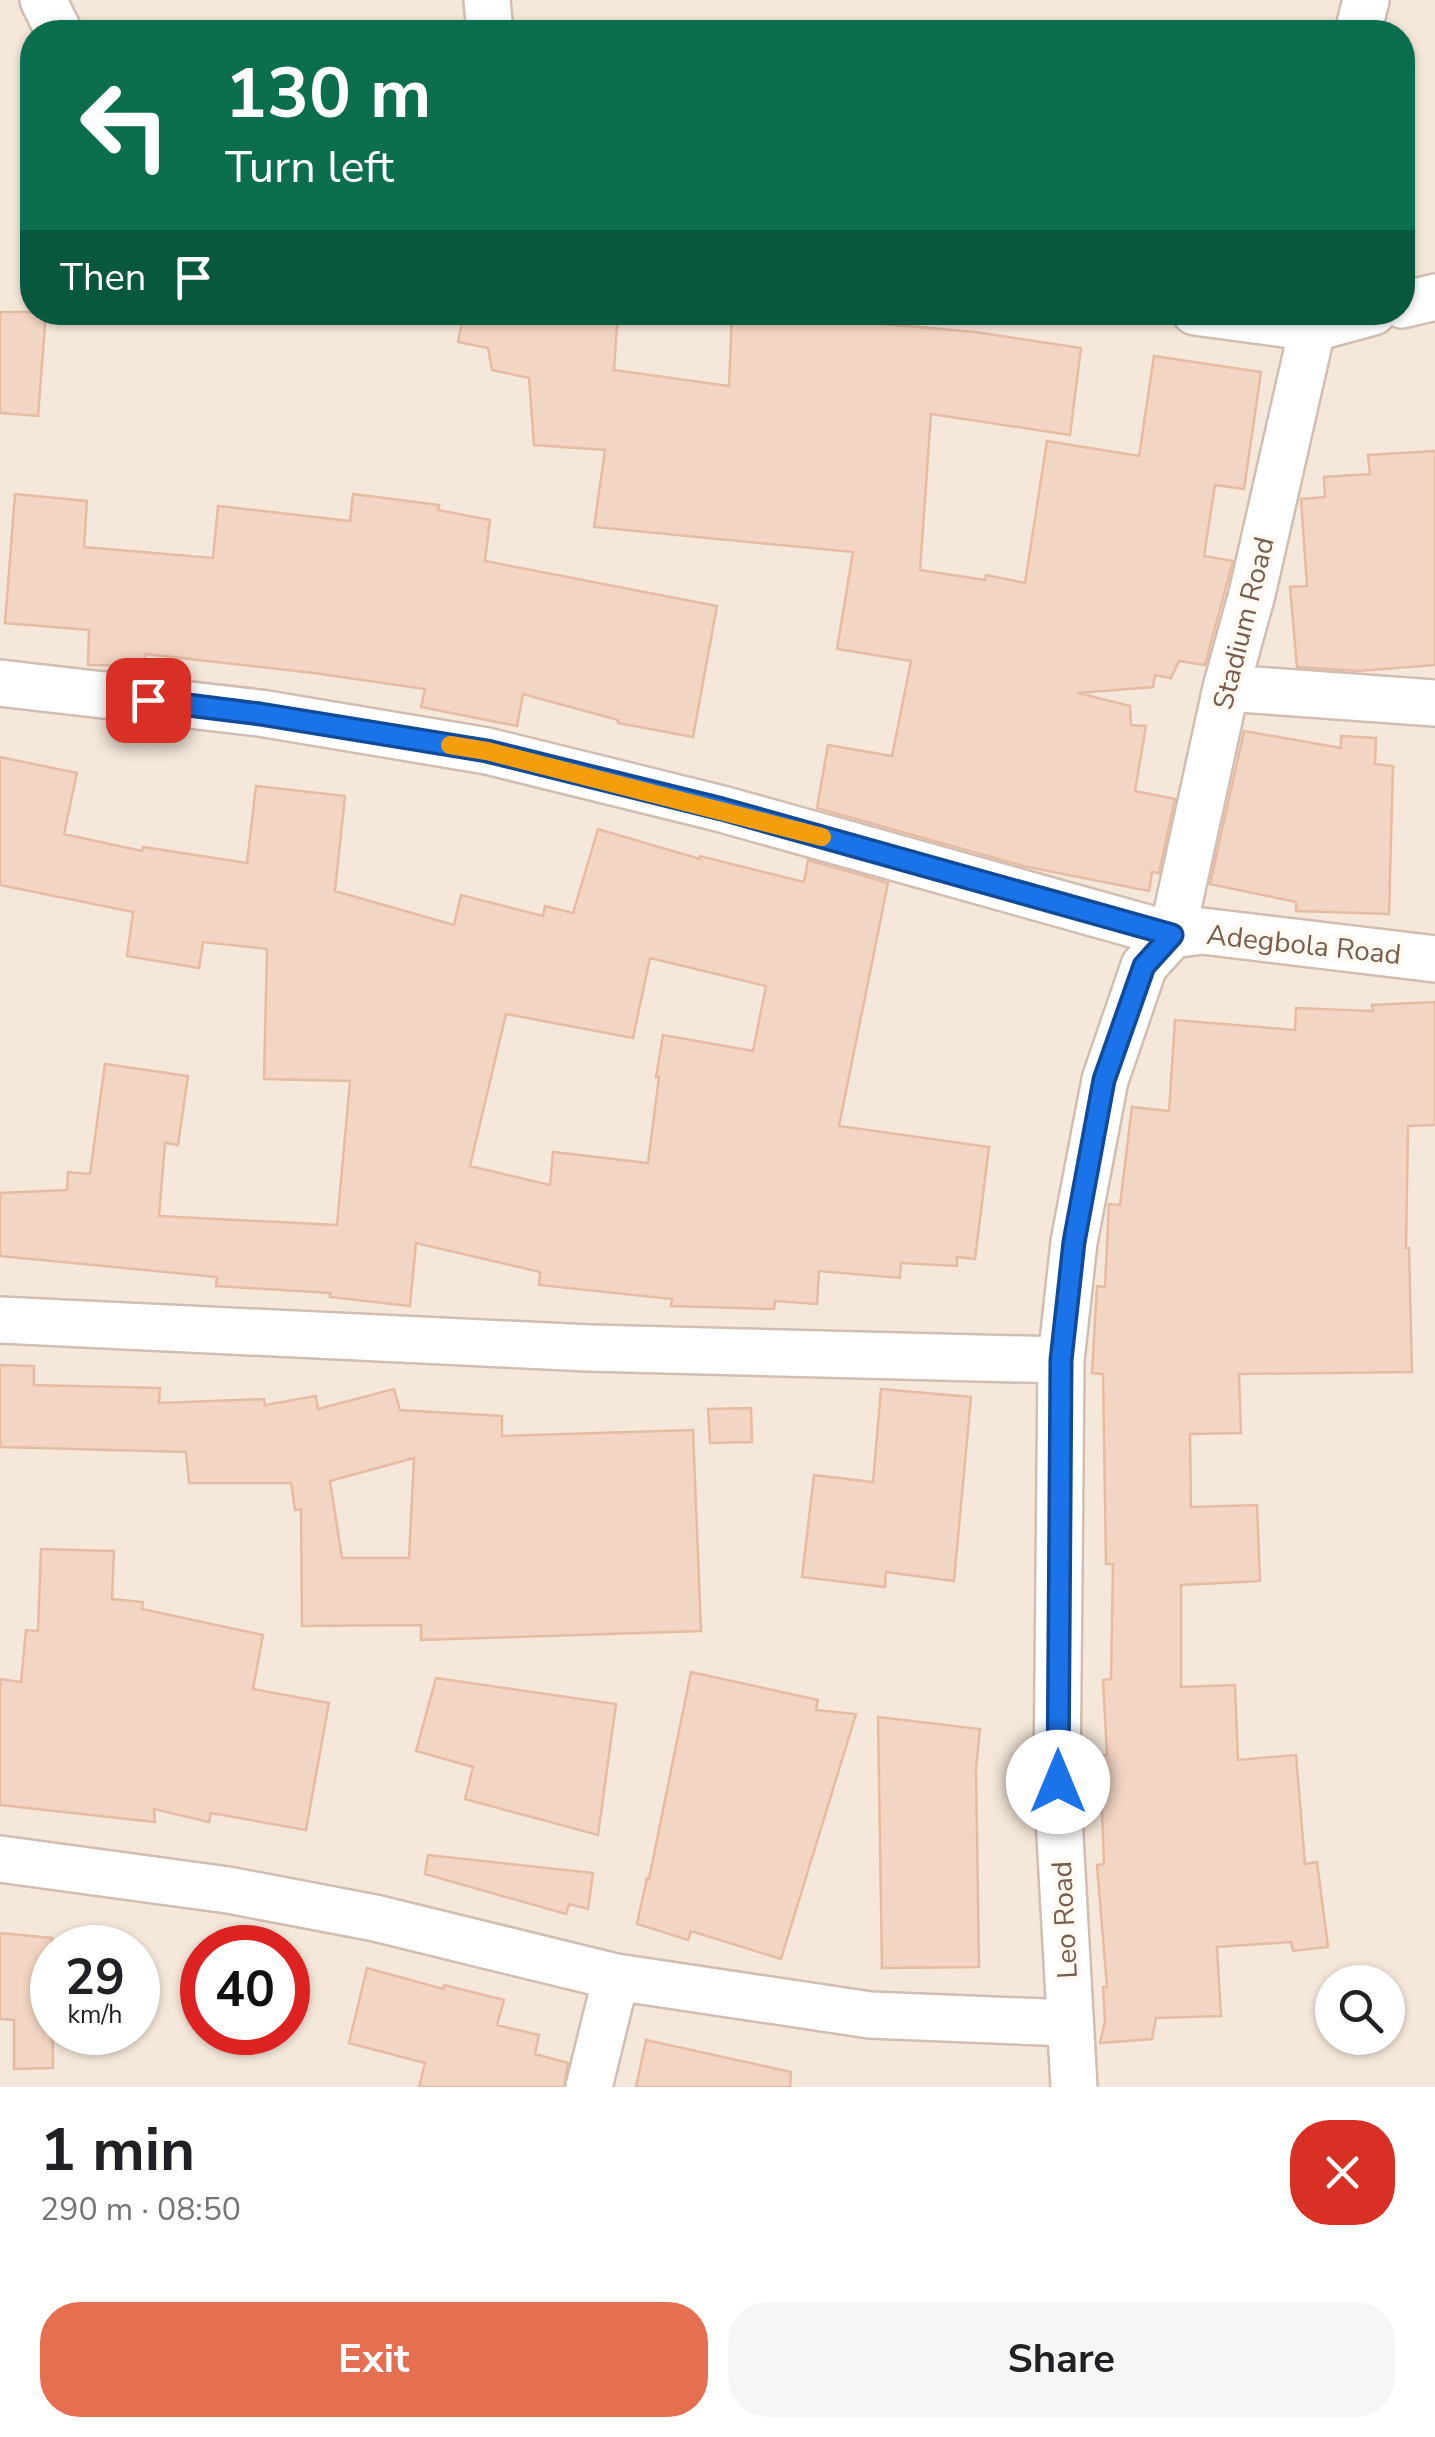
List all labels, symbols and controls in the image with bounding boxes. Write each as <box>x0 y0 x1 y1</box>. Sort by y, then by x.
text: 130 m <box>225 46 431 142</box>
icon: left <box>60 60 190 190</box>
text: Turn left <box>225 137 394 198</box>
icon: arrive <box>166 250 221 305</box>
text: Then <box>60 252 146 303</box>
street label: Stadium Road <box>1204 533 1284 714</box>
pin <box>106 658 191 743</box>
icon: arrive <box>121 673 176 728</box>
street label: Adegbola Road <box>1205 916 1403 974</box>
position arrow <box>1006 1730 1110 1834</box>
street label: Leo Road <box>1043 1860 1087 1980</box>
speed limit sign: 40 <box>180 1925 310 2055</box>
text: 29 <box>65 1943 125 2012</box>
map controls <box>1315 1965 1405 2055</box>
button: search <box>1315 1965 1405 2055</box>
text: km/h <box>67 1998 123 2032</box>
text: 1 min <box>40 2109 195 2191</box>
button: close <box>1290 2120 1395 2225</box>
text: 290 m · 08:50 <box>40 2188 241 2231</box>
button: Exit <box>40 2302 708 2417</box>
button: Share <box>728 2302 1395 2417</box>

